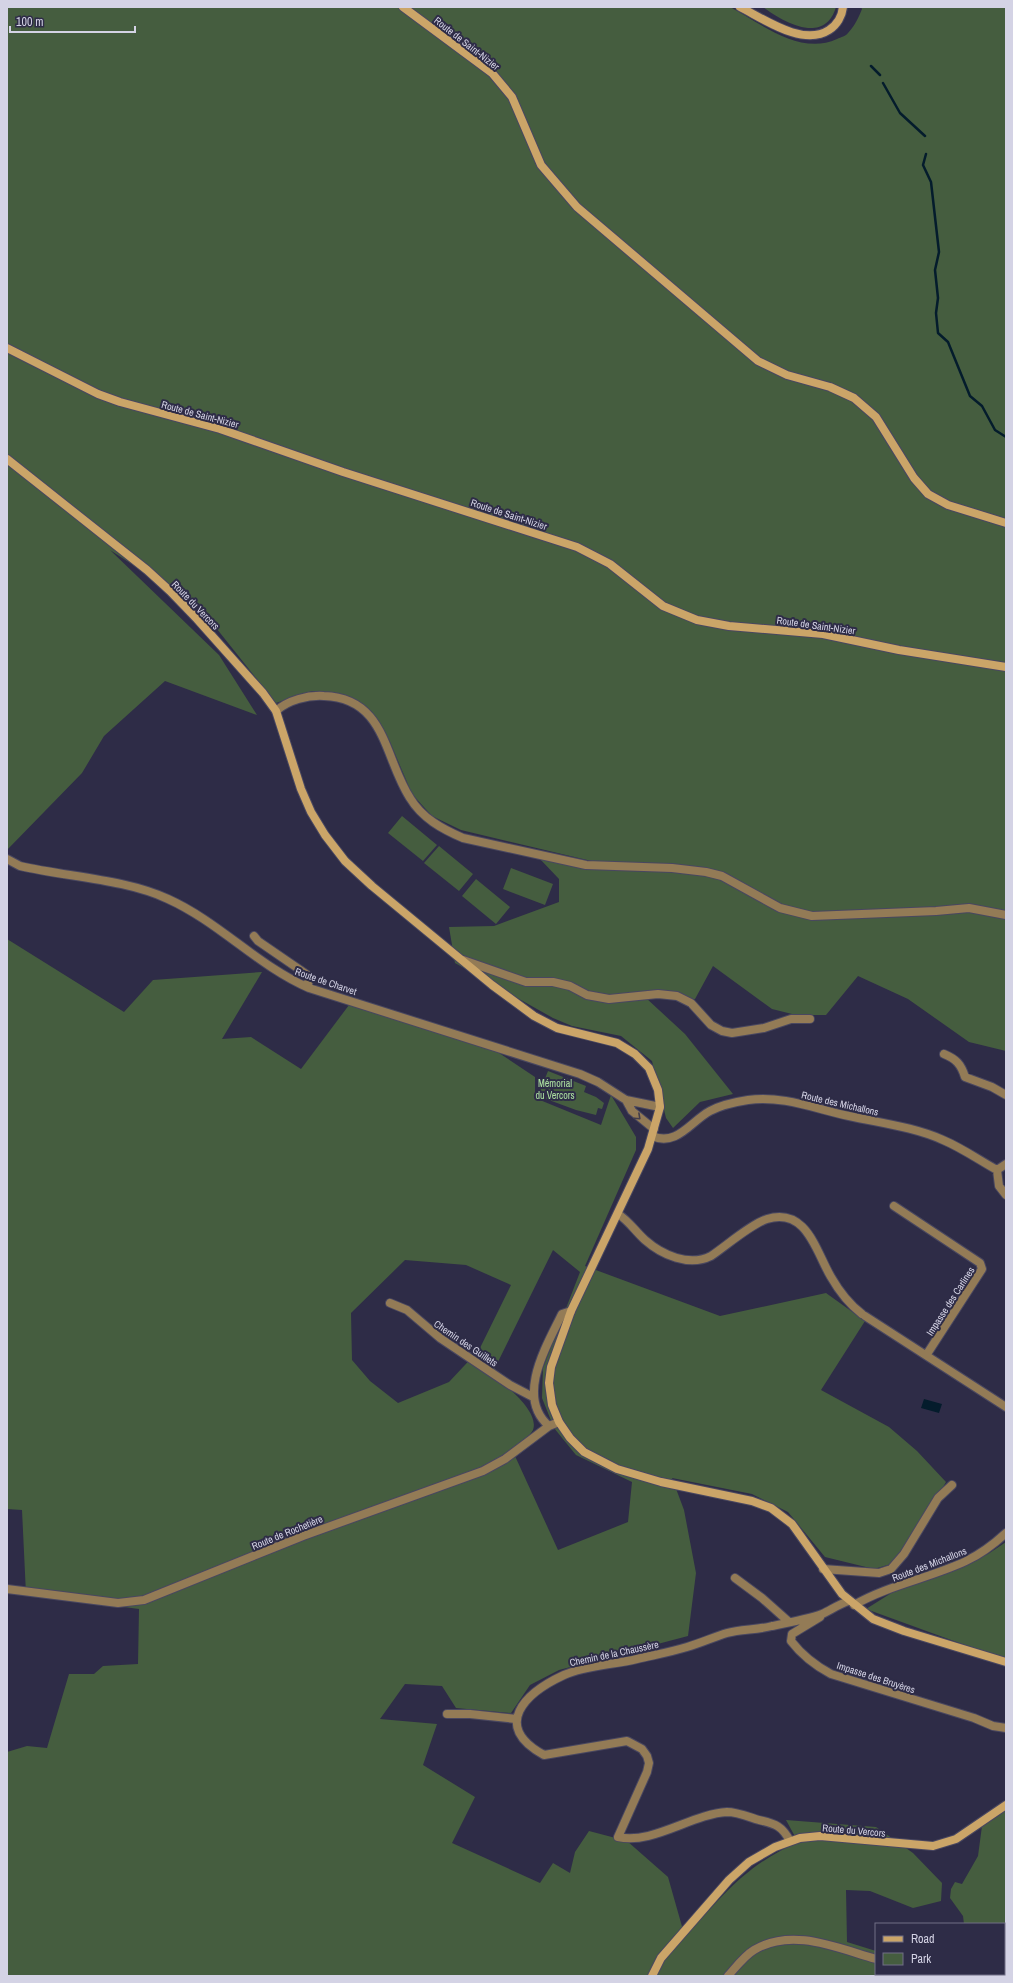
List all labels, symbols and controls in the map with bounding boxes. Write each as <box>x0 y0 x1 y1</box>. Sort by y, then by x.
scale bar <box>10 8 135 34</box>
text: 100 m <box>16 14 43 30</box>
street label: Route de Saint-Nizier <box>431 14 502 73</box>
street label: Route de Saint-Nizier <box>160 398 240 431</box>
street label: Route de Saint-Nizier <box>469 496 549 533</box>
street label: Route du Vercors <box>169 578 222 633</box>
street label: Route de Saint-Nizier <box>776 614 856 637</box>
street label: Route de Charvet <box>293 965 359 998</box>
park label: Mémorial du Vercors <box>535 1077 575 1102</box>
street label: Route des Michallons <box>800 1088 880 1119</box>
one-way arrow <box>633 1112 641 1119</box>
street label: Impasse des Carlines <box>923 1264 977 1338</box>
street label: Chemin des Guillets <box>431 1317 500 1370</box>
street label: Route de Rochetière <box>250 1512 325 1553</box>
street label: Route des Michallons <box>890 1544 968 1585</box>
street label: Chemin de la Chaussère <box>568 1638 660 1669</box>
street label: Impasse des Bruyères <box>835 1659 917 1696</box>
street label: Route du Vercors <box>822 1821 886 1840</box>
legend <box>875 1923 1005 1975</box>
text: Road <box>911 1931 935 1947</box>
text: Park <box>911 1951 931 1967</box>

